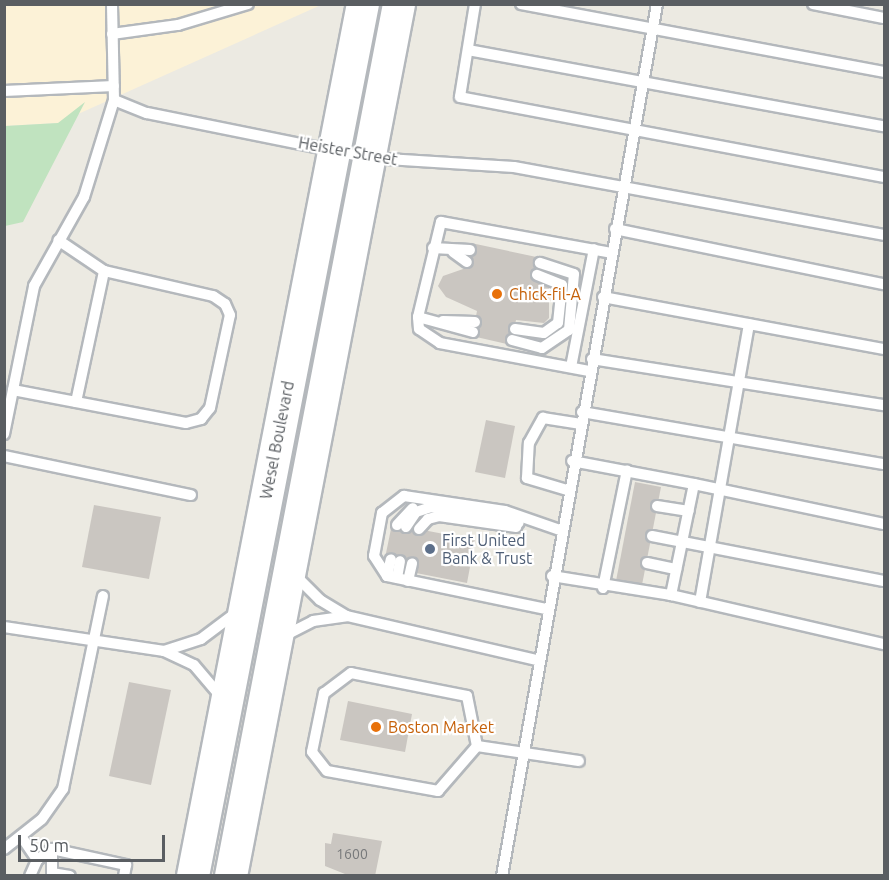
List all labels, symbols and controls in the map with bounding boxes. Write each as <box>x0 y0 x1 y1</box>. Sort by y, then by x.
street label: Heister Street <box>297 133 399 169</box>
place label: Chick-fil-A <box>509 284 581 304</box>
marker: Chick-fil-A <box>490 287 504 301</box>
street label: Wesel Boulevard <box>256 379 298 501</box>
place label: First United Bank & Trust <box>442 530 532 568</box>
marker: First United Bank & Trust <box>423 542 437 556</box>
place label: Boston Market <box>388 717 494 737</box>
marker: Boston Market <box>369 720 383 734</box>
scale bar <box>21 823 168 861</box>
text: 50 m <box>29 835 69 855</box>
house number: 1600 <box>336 846 368 862</box>

